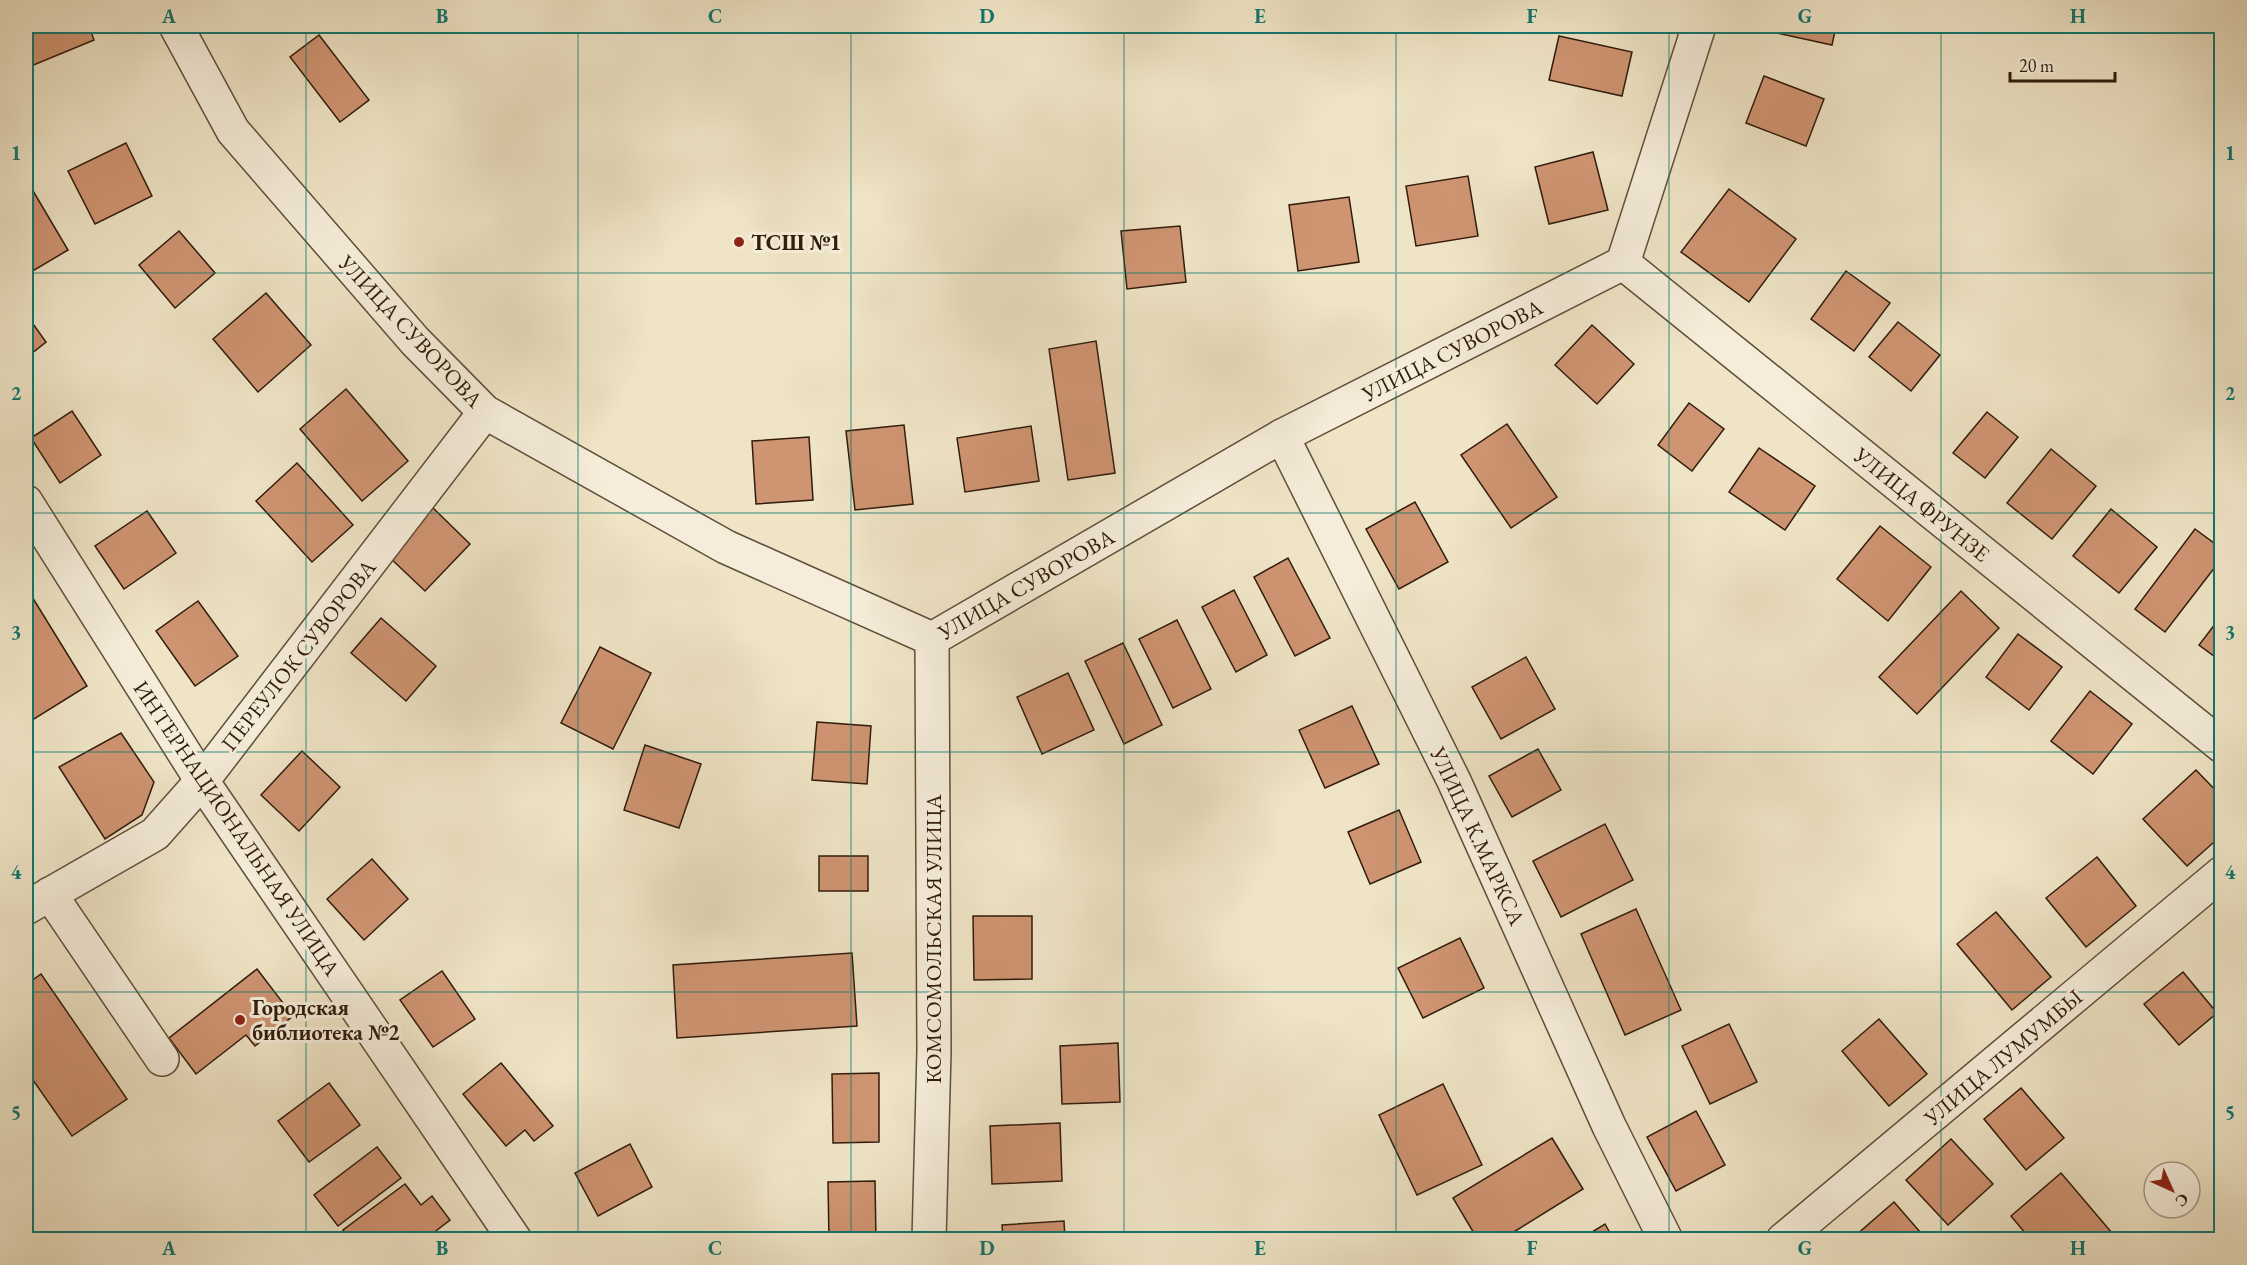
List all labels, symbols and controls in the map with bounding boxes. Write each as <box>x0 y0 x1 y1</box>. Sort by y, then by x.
text: A <box>161 3 177 29</box>
text: B <box>436 3 448 29</box>
text: C <box>708 3 722 29</box>
text: D <box>979 3 995 29</box>
text: E <box>1254 3 1266 29</box>
text: F <box>1527 3 1538 29</box>
text: G <box>1798 3 1812 29</box>
text: H <box>2070 3 2086 29</box>
scale bar <box>2010 45 2115 83</box>
text: 20 m <box>2019 54 2054 77</box>
text: 1 <box>11 140 21 166</box>
text: 1 <box>2225 140 2235 166</box>
place label: ТСШ №1 <box>751 228 841 257</box>
marker: ТСШ №1 <box>732 235 746 249</box>
street label: УЛИЦА СУВОРОВА <box>332 248 490 415</box>
street label: УЛИЦА СУВОРОВА <box>1356 292 1548 409</box>
text: 2 <box>11 380 22 406</box>
text: 2 <box>2225 380 2236 406</box>
street label: УЛИЦА ФРУНЗЕ <box>1847 440 1996 568</box>
street label: УЛИЦА СУВОРОВА <box>932 522 1120 647</box>
street label: ПЕРЕУЛОК СУВОРОВА <box>214 553 383 757</box>
text: 3 <box>11 619 21 645</box>
text: 3 <box>2225 619 2235 645</box>
street label: ИНТЕРНАЦИОНАЛЬНАЯ УЛИЦА <box>127 675 347 982</box>
street label: УЛИЦА К.МАРКСА <box>1423 741 1532 931</box>
street label: КОМСОМОЛЬСКАЯ УЛИЦА <box>919 794 948 1084</box>
text: 4 <box>11 859 22 885</box>
text: 4 <box>2225 859 2236 885</box>
street label: УЛИЦА ЛУМУМБЫ <box>1917 983 2088 1133</box>
place label: Городская библиотека №2 <box>252 993 400 1047</box>
marker: Городская библиотека №2 <box>233 1013 247 1027</box>
text: 5 <box>11 1099 21 1125</box>
text: 5 <box>2225 1099 2235 1125</box>
north arrow <box>2142 1160 2202 1220</box>
text: С <box>2171 1189 2194 1212</box>
text: A <box>161 1235 177 1261</box>
text: B <box>436 1235 448 1261</box>
text: C <box>708 1235 722 1261</box>
text: D <box>979 1235 995 1261</box>
text: E <box>1254 1235 1266 1261</box>
text: F <box>1527 1235 1538 1261</box>
text: G <box>1798 1235 1812 1261</box>
text: H <box>2070 1235 2086 1261</box>

